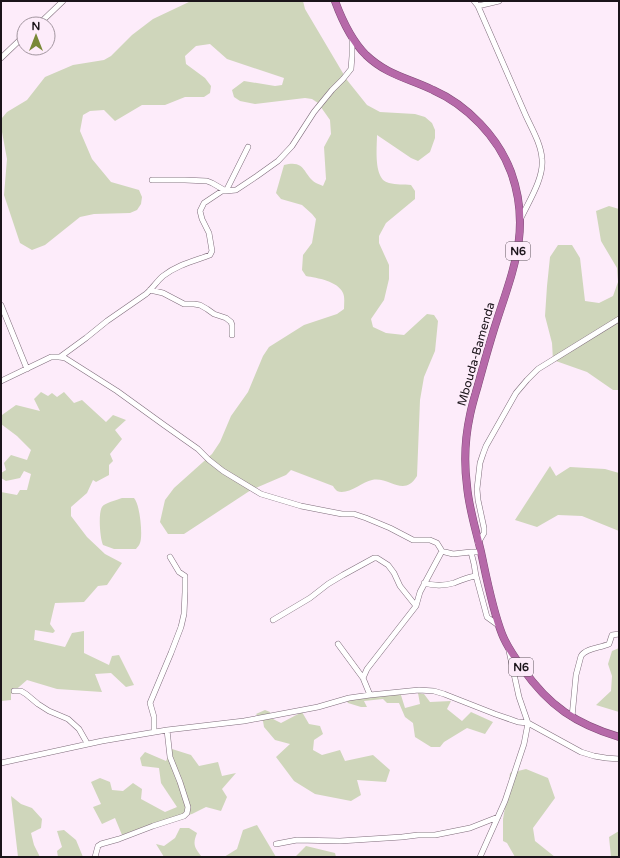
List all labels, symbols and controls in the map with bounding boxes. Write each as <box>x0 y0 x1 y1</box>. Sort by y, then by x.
north arrow <box>16 16 56 56</box>
text: N <box>32 20 40 33</box>
road number: N6 <box>506 242 530 260</box>
street label: Mbouda-Bamenda <box>454 300 498 408</box>
road number: N6 <box>509 658 533 676</box>

